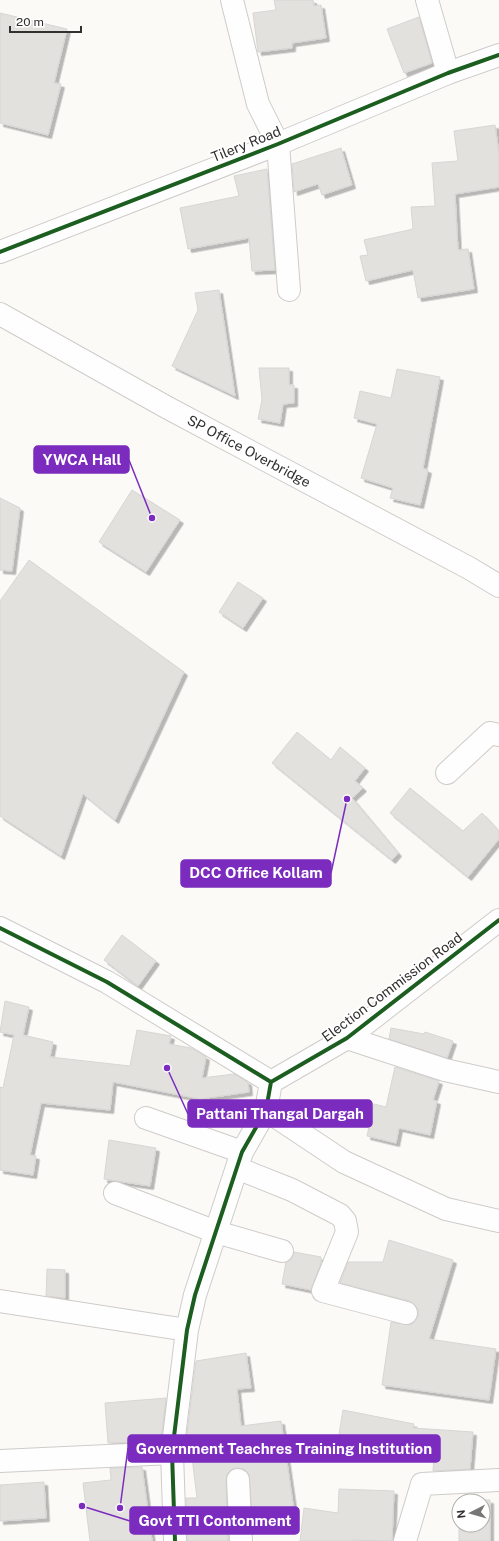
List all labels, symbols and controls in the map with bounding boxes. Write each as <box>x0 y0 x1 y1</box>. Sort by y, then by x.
scale bar <box>10 8 81 34</box>
text: 20 m <box>16 15 44 29</box>
street label: Tilery Road <box>209 123 283 165</box>
street label: SP Office Overbridge <box>185 412 314 490</box>
callout: YWCA Hall <box>34 446 129 473</box>
text: YWCA Hall <box>42 451 122 468</box>
callout: DCC Office Kollam <box>181 860 331 887</box>
text: DCC Office Kollam <box>189 864 323 881</box>
street label: Election Commission Road <box>319 929 465 1045</box>
callout: Pattani Thangal Dargah <box>188 1100 372 1127</box>
text: Pattani Thangal Dargah <box>196 1105 364 1122</box>
callout: Government Teachres Training Institution <box>128 1435 440 1462</box>
text: Government Teachres Training Institution <box>136 1440 432 1457</box>
north arrow <box>451 1493 491 1533</box>
callout: Govt TTI Contonment <box>130 1507 299 1534</box>
text: N <box>455 1509 467 1519</box>
text: Govt TTI Contonment <box>138 1512 292 1529</box>

